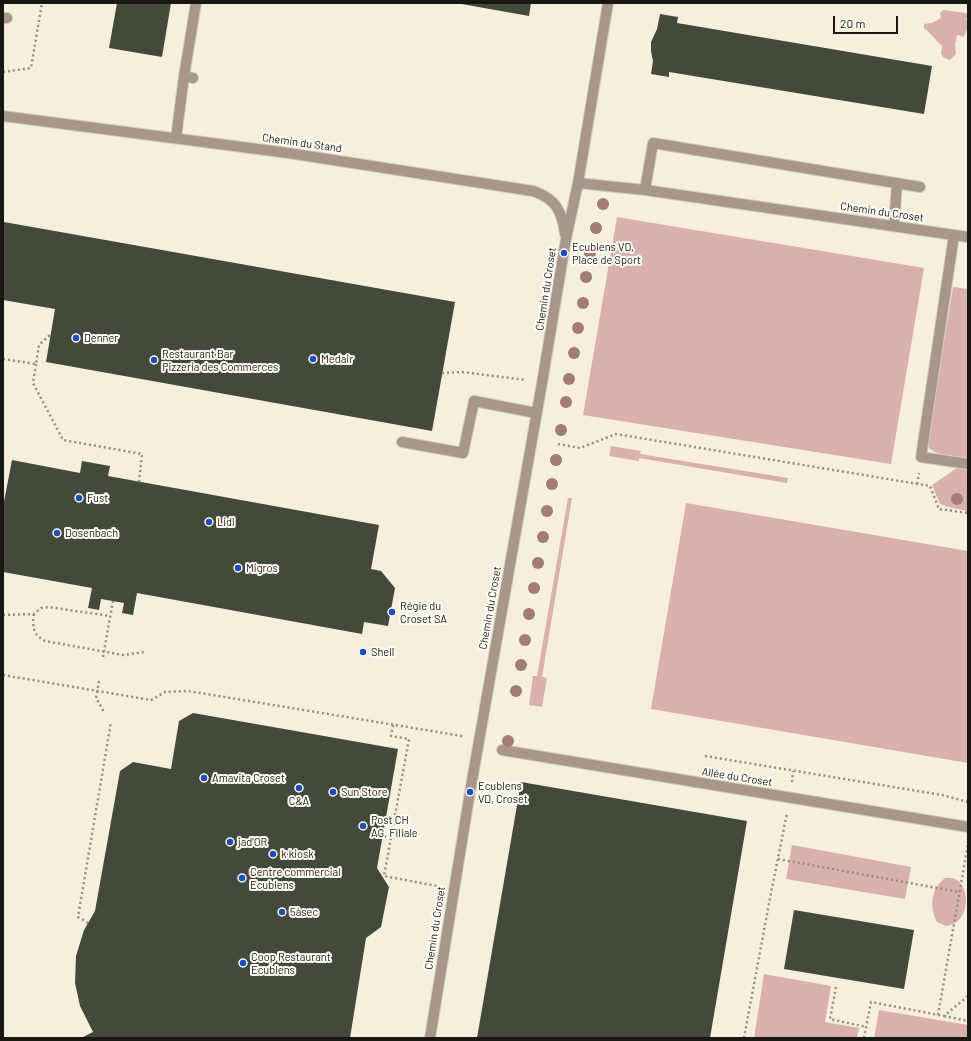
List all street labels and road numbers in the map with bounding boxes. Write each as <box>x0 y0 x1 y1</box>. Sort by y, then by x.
street label: Chemin du Stand <box>261 131 343 155</box>
street label: Chemin du Croset <box>839 200 925 224</box>
street label: Chemin du Croset <box>533 246 559 332</box>
street label: Chemin du Croset <box>476 565 504 651</box>
street label: Allée du Croset <box>701 765 773 789</box>
street label: Chemin du Croset <box>422 885 448 971</box>

